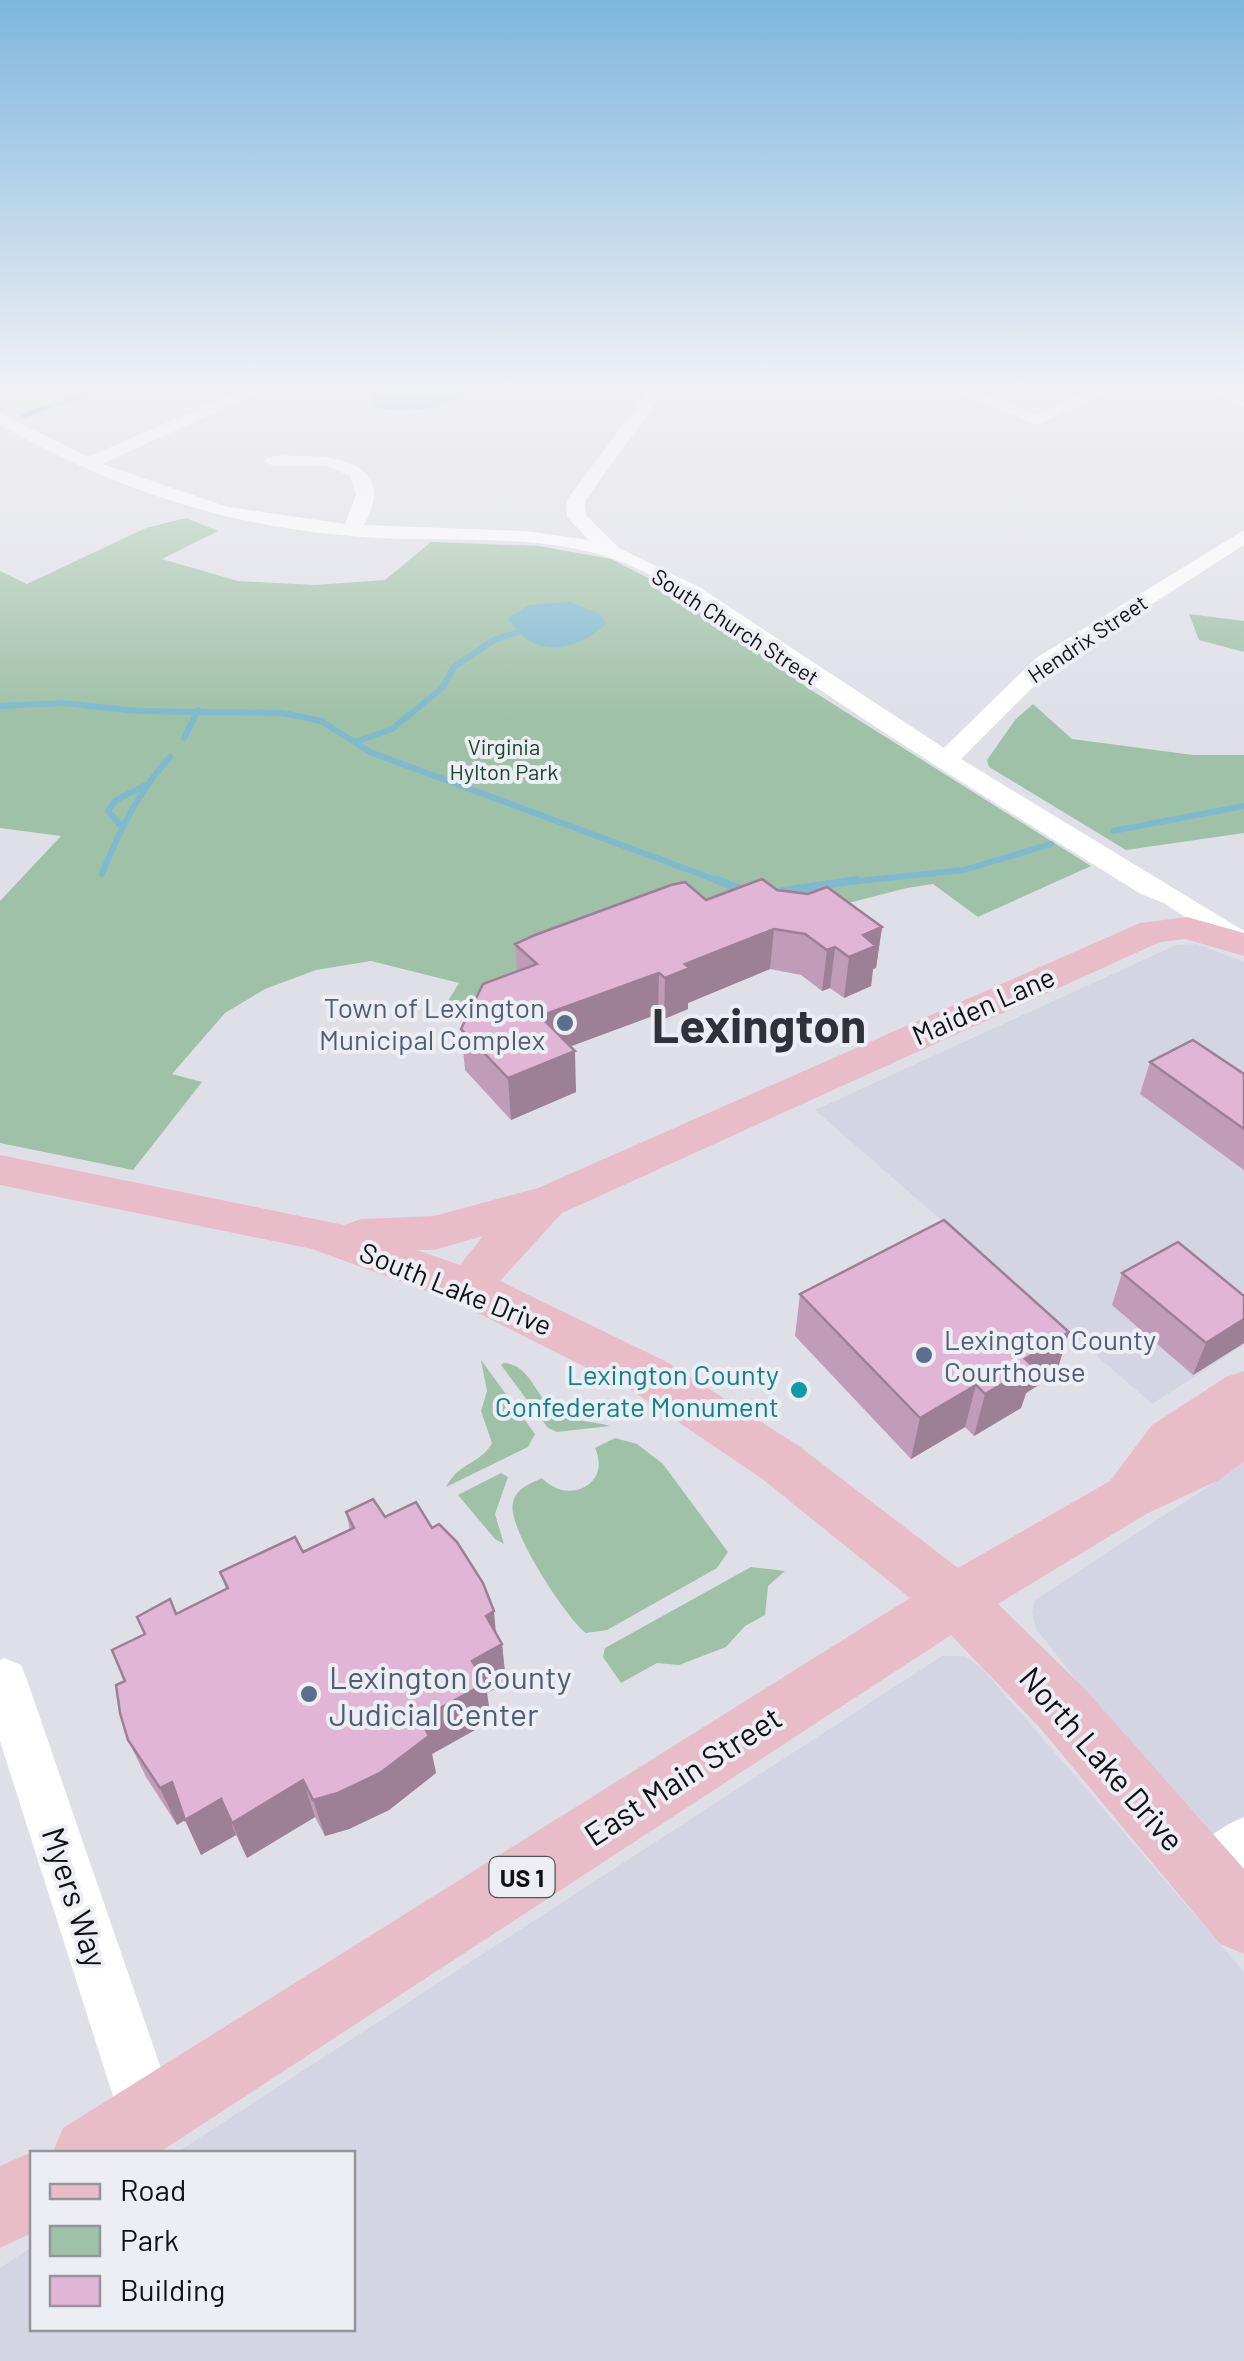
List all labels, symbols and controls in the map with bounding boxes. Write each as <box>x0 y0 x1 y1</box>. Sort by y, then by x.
street label: South Church Street <box>648 562 824 690</box>
street label: Hendrix Street <box>1022 589 1152 687</box>
park label: Virginia Hylton Park <box>450 733 558 784</box>
street label: Maiden Lane <box>906 958 1060 1052</box>
place label: Town of Lexington Municipal Complex <box>319 990 545 1056</box>
district label: Lexington <box>652 995 866 1053</box>
marker: Town of Lexington Municipal Complex <box>554 1012 576 1034</box>
street label: South Lake Drive <box>355 1234 557 1342</box>
place label: Lexington County Courthouse <box>944 1322 1156 1388</box>
marker: Lexington County Courthouse <box>913 1344 935 1366</box>
place label: Lexington County Confederate Monument <box>495 1357 779 1423</box>
marker: Lexington County Confederate Monument <box>788 1379 810 1401</box>
place label: Lexington County Judicial Center <box>329 1657 572 1732</box>
street label: North Lake Drive <box>1013 1658 1193 1858</box>
marker: Lexington County Judicial Center <box>298 1683 320 1705</box>
street label: East Main Street <box>576 1697 788 1853</box>
street label: Myers Way <box>36 1822 117 1972</box>
road number: US 1 <box>490 1857 554 1897</box>
legend <box>30 2151 355 2331</box>
text: Road <box>120 2171 186 2207</box>
text: Park <box>120 2221 179 2257</box>
text: Building <box>120 2271 225 2307</box>

